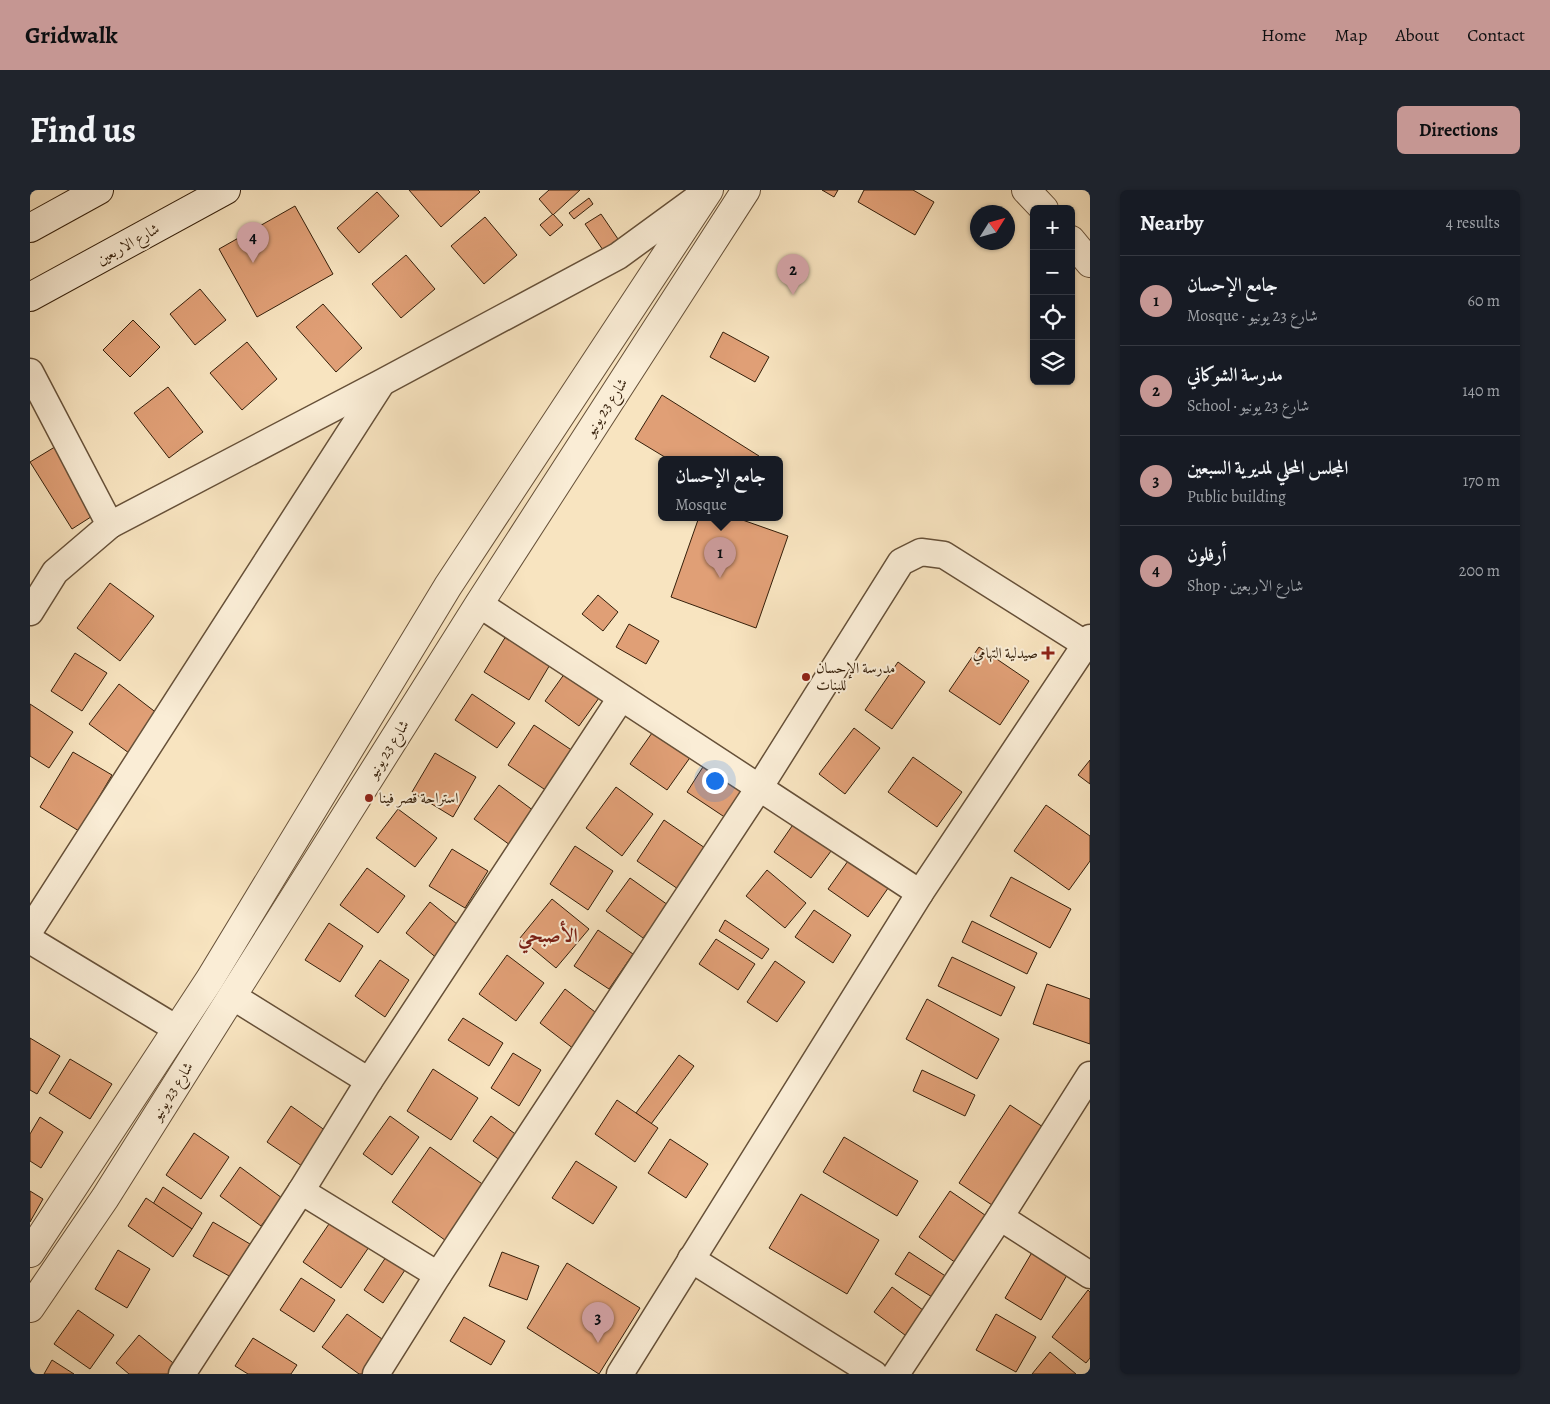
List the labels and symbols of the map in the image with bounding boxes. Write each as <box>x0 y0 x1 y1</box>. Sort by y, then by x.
north arrow <box>970 205 1015 250</box>
street label: شارع الاربعين <box>93 219 164 272</box>
pin: 4 <box>237 222 269 263</box>
pin: 2 <box>777 254 809 295</box>
street label: شارع 23 يونيو <box>579 374 635 443</box>
pin: 1 <box>704 537 736 578</box>
place label: صيدلية التهامي <box>973 643 1038 665</box>
marker: صيدلية التهامي <box>1042 647 1054 659</box>
place label: مدرسة الإحسان للبنات <box>816 658 895 695</box>
marker: مدرسة الإحسان للبنات <box>800 671 812 683</box>
street label: شارع 23 يونيو <box>361 716 416 785</box>
your location <box>702 768 728 794</box>
place label: استراحة قصر فينا <box>379 788 459 808</box>
marker: استراحة قصر فينا <box>363 792 375 804</box>
district label: الأصبحي <box>518 920 578 954</box>
street label: شارع 23 يونيو <box>145 1058 200 1127</box>
pin: 3 <box>582 1302 614 1343</box>

